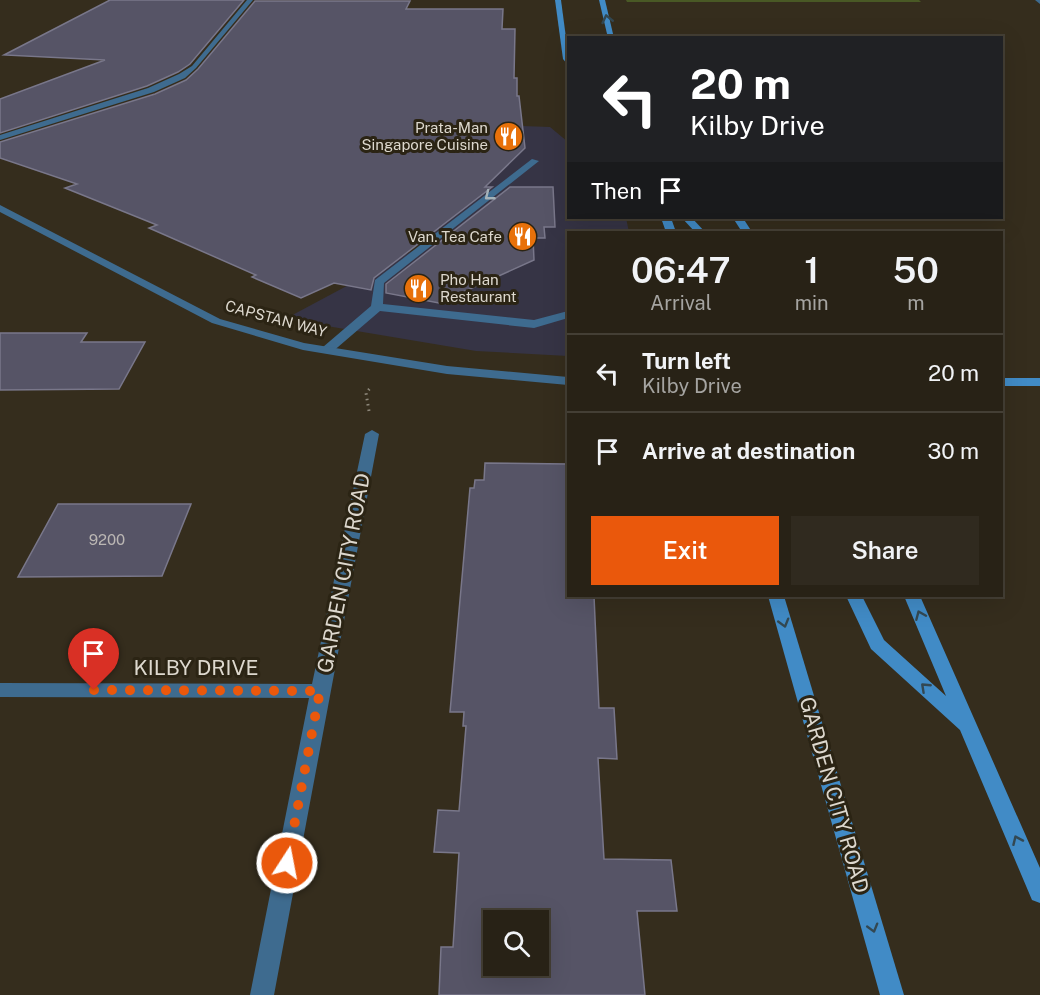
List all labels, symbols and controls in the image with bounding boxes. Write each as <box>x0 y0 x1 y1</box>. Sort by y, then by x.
one-way arrow <box>601 14 614 24</box>
text: 20 m <box>690 59 791 108</box>
icon: left <box>591 60 669 138</box>
text: Kilby Drive <box>690 109 825 141</box>
place label: Prata-Man Singapore Cuisine <box>361 119 488 153</box>
restaurant icon: Prata-Man Singapore Cuisine <box>493 121 525 153</box>
icon: arrive <box>654 174 687 207</box>
text: Then <box>591 178 642 204</box>
one-way arrow <box>485 189 496 200</box>
restaurant icon: Van. Tea Cafe <box>507 221 539 253</box>
place label: Van. Tea Cafe <box>408 228 502 245</box>
text: 06:47 <box>631 249 731 291</box>
text: 1 <box>804 249 819 291</box>
text: 50 <box>893 249 939 291</box>
place label: Pho Han Restaurant <box>440 271 517 305</box>
restaurant icon: Pho Han Restaurant <box>403 273 435 305</box>
text: Arrival <box>650 291 712 315</box>
text: min <box>795 291 829 315</box>
text: m <box>907 291 924 315</box>
street label: CAPSTAN WAY <box>224 297 329 340</box>
text: Turn left <box>642 348 731 374</box>
icon: left <box>591 357 624 390</box>
text: 20 m <box>928 360 979 386</box>
text: Kilby Drive <box>642 374 742 398</box>
icon: arrive <box>591 435 624 468</box>
text: Arrive at destination <box>642 438 855 464</box>
text: 30 m <box>927 438 979 464</box>
street label: GARDEN CITY ROAD <box>312 471 375 675</box>
button: Exit <box>591 516 779 585</box>
button: Share <box>791 516 979 585</box>
house number: 9200 <box>89 531 125 548</box>
one-way arrow <box>915 610 927 621</box>
one-way arrow <box>777 617 789 627</box>
pin <box>68 628 119 690</box>
icon: arrive <box>77 637 110 670</box>
street label: KILBY DRIVE <box>133 655 259 680</box>
one-way arrow <box>921 684 932 695</box>
street label: GARDEN CITY ROAD <box>795 694 874 896</box>
position arrow <box>255 831 319 895</box>
one-way arrow <box>1012 835 1024 846</box>
map controls <box>483 910 549 976</box>
button: search <box>483 910 549 976</box>
one-way arrow <box>866 922 878 932</box>

